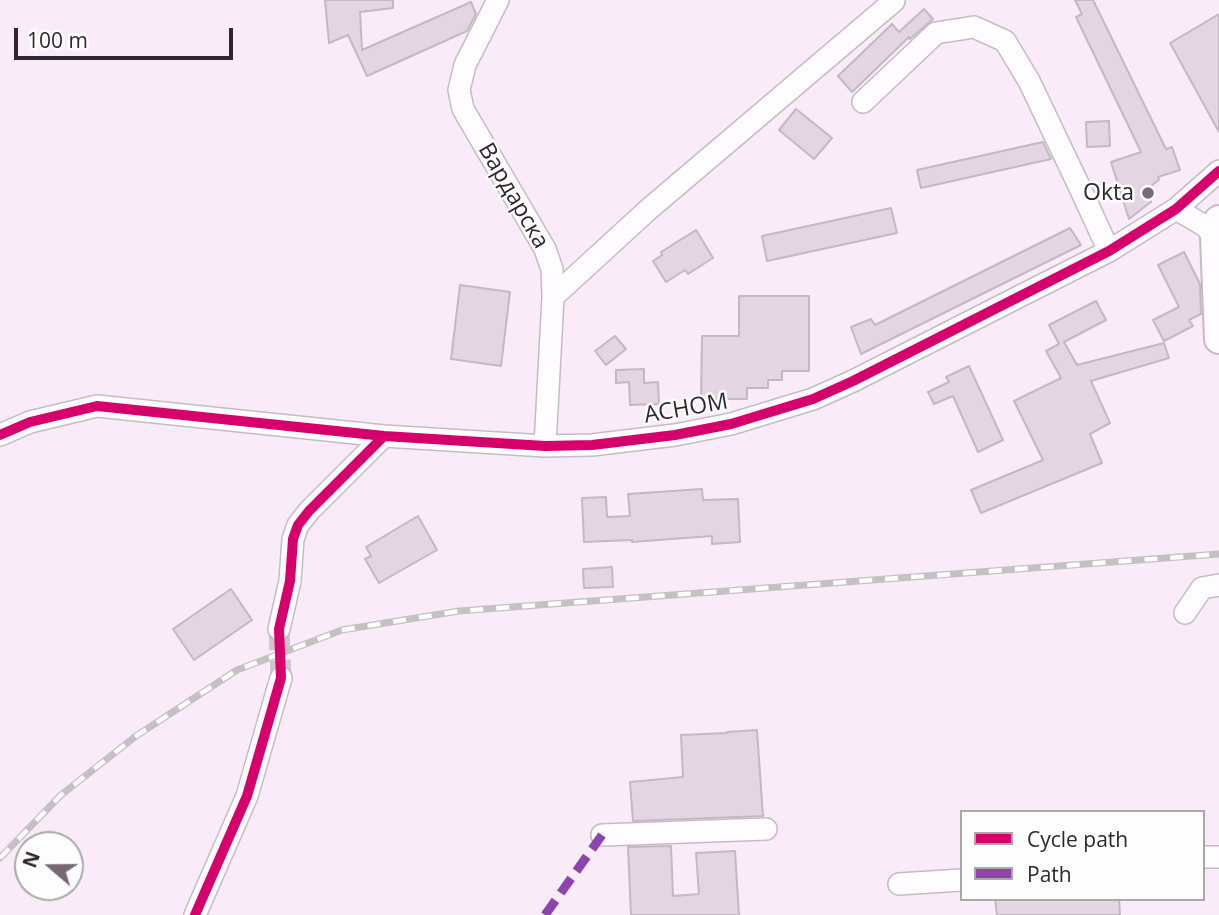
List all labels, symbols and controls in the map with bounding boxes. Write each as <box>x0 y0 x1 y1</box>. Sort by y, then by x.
scale bar <box>18 14 236 58</box>
text: 100 m <box>27 26 88 54</box>
street label: Вардарска <box>472 138 554 254</box>
place label: Okta <box>1083 179 1134 207</box>
marker: Okta <box>1140 185 1156 201</box>
street label: АСНОМ <box>642 388 730 430</box>
legend <box>960 810 1205 901</box>
text: Cycle path <box>1027 825 1128 853</box>
north arrow <box>14 831 84 901</box>
text: N <box>16 848 46 871</box>
text: Path <box>1027 860 1072 888</box>

